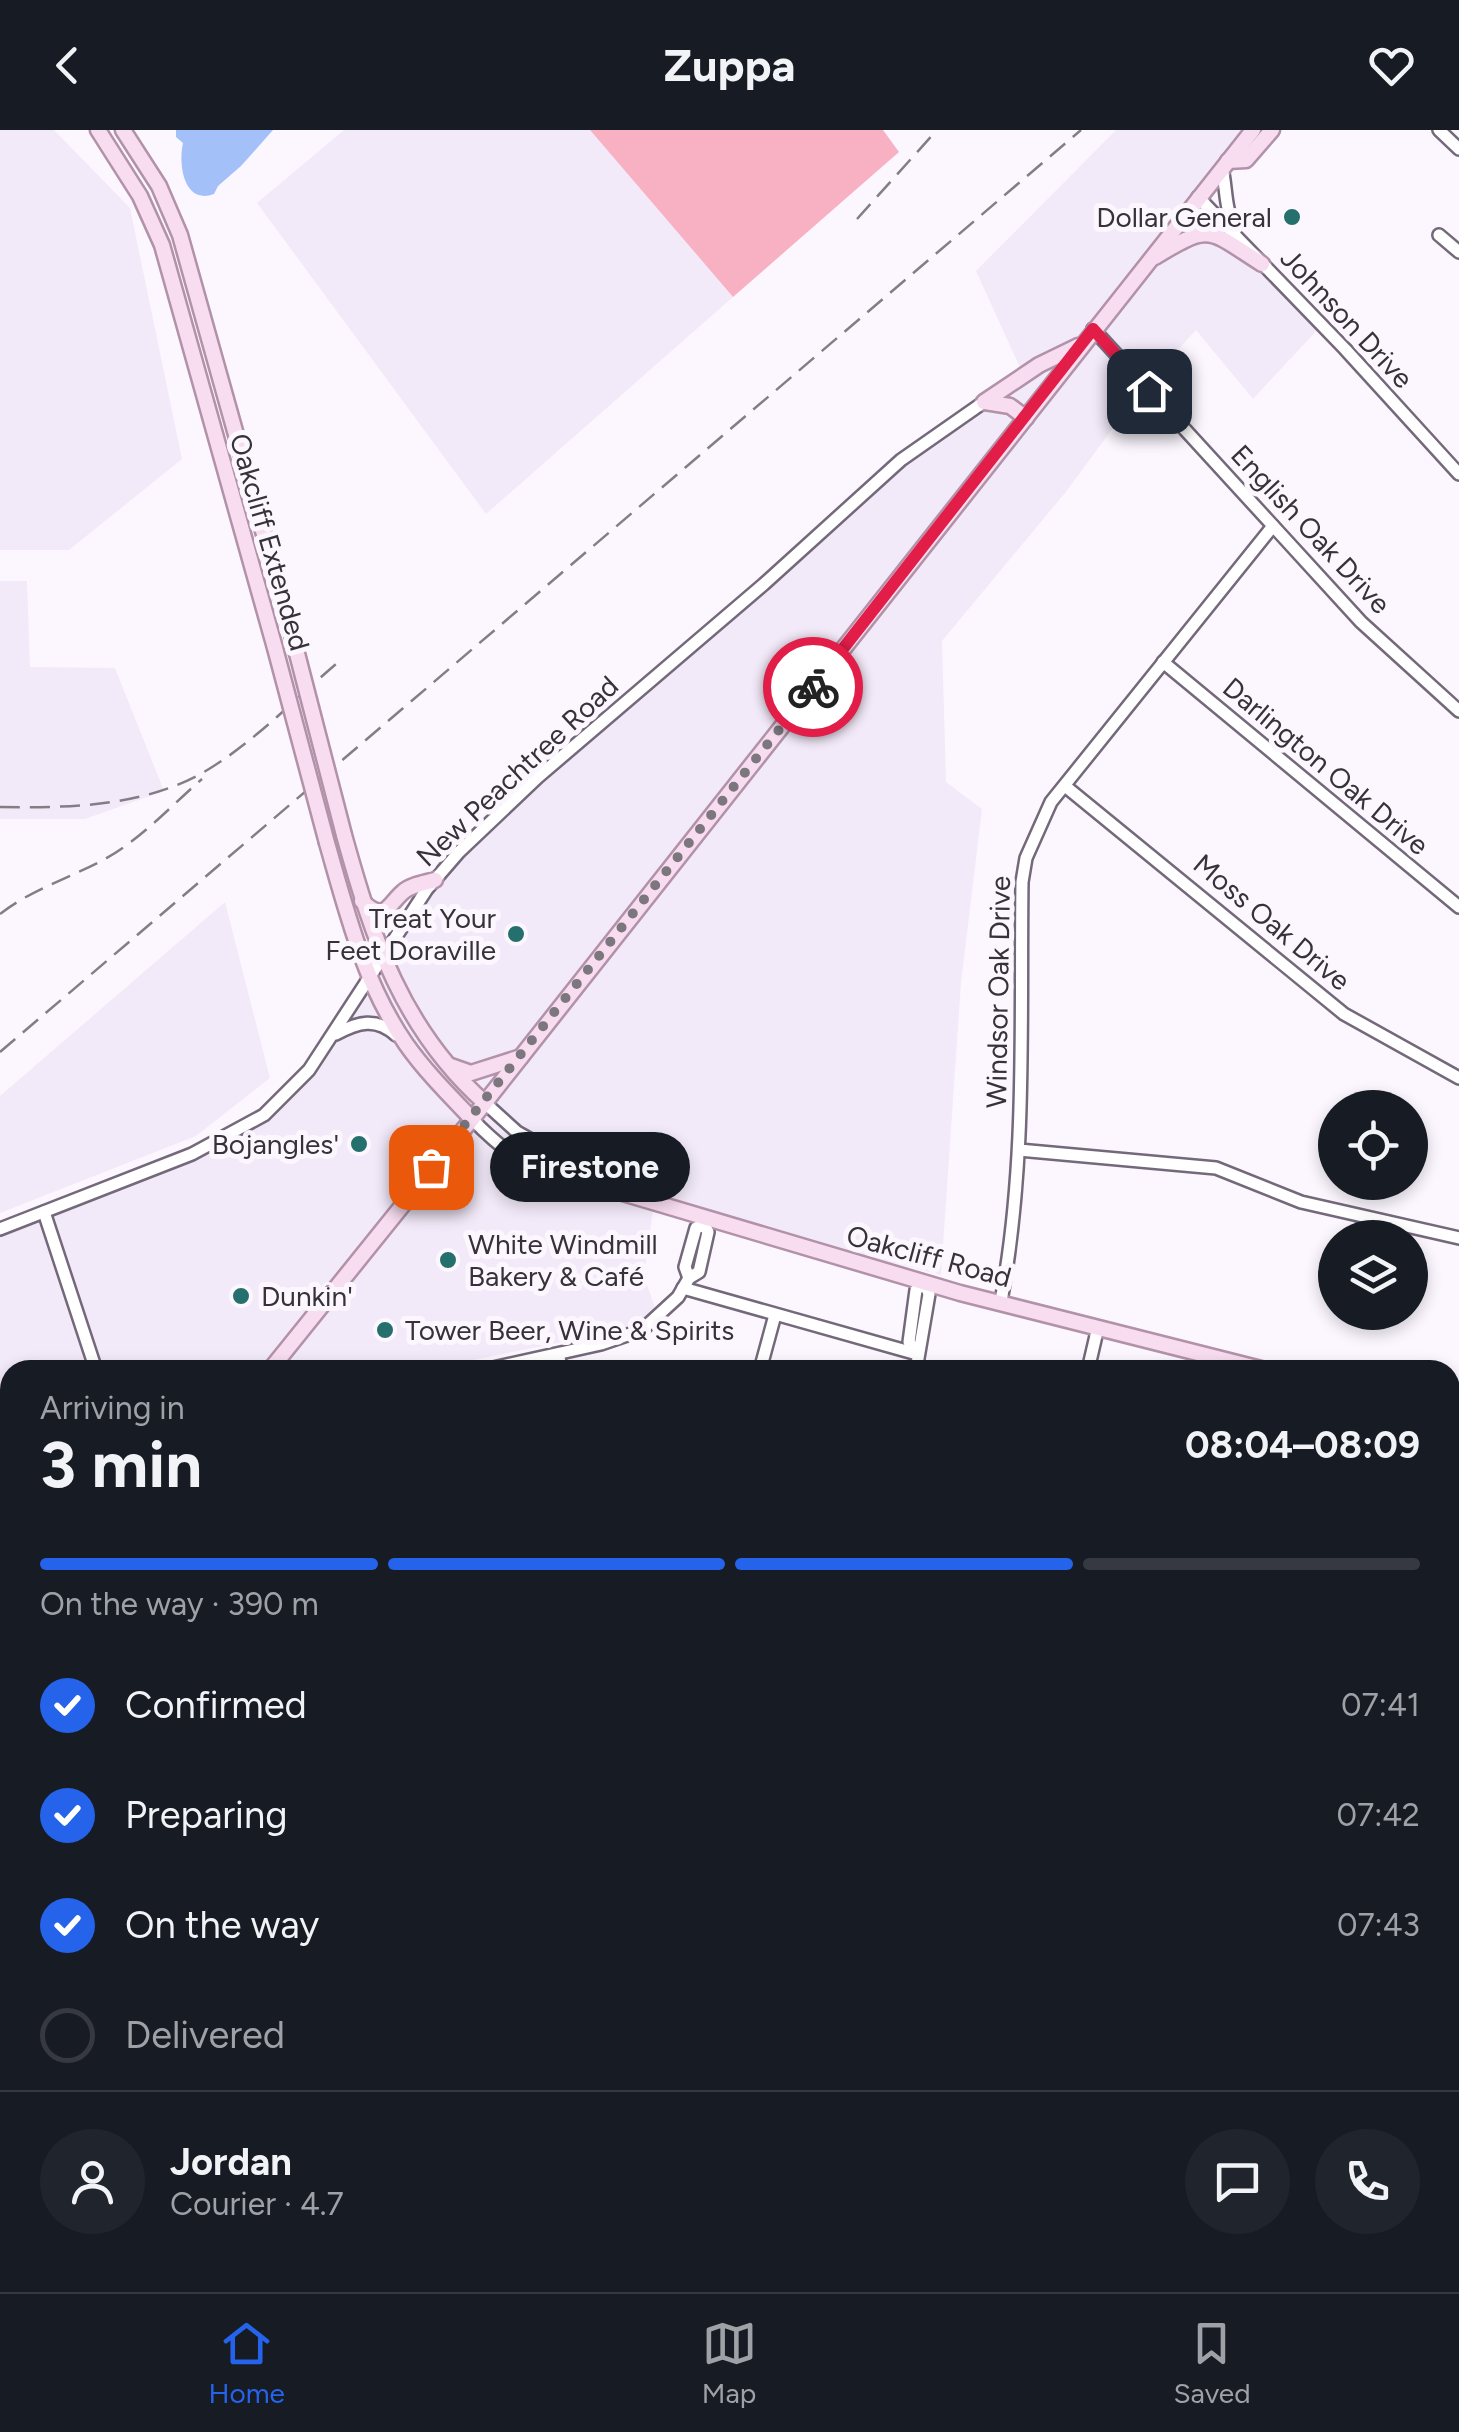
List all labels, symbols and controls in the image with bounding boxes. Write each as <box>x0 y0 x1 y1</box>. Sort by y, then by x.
icon: back <box>40 38 95 93</box>
text: Zuppa <box>663 38 796 92</box>
icon: heart <box>1364 38 1419 93</box>
place label: Dollar General <box>1096 200 1272 234</box>
marker: Dollar General <box>1281 206 1303 228</box>
street label: Johnson Drive <box>1274 241 1420 395</box>
pin <box>1107 349 1192 434</box>
icon: home <box>1122 364 1177 419</box>
street label: Oakcliff Extended <box>223 430 317 654</box>
street label: English Oak Drive <box>1224 438 1398 620</box>
courier <box>763 637 863 737</box>
icon: bike <box>786 660 841 715</box>
street label: New Peachtree Road <box>409 669 625 873</box>
street label: Darlington Oak Drive <box>1216 670 1436 862</box>
street label: Moss Oak Drive <box>1187 847 1357 997</box>
street label: Windsor Oak Drive <box>979 876 1017 1108</box>
place label: Treat Your Feet Doraville <box>325 901 497 967</box>
marker: Treat Your Feet Doraville <box>505 923 527 945</box>
map controls <box>1318 1090 1428 1330</box>
button: locate <box>1318 1090 1428 1200</box>
pin <box>389 1125 474 1210</box>
place label: Bojangles' <box>212 1127 339 1161</box>
callout: Firestone <box>491 1132 691 1202</box>
marker: Bojangles' <box>348 1133 370 1155</box>
icon: bag <box>404 1140 459 1195</box>
text: Firestone <box>521 1148 659 1186</box>
street label: Oakcliff Road <box>843 1218 1015 1294</box>
button: layers <box>1318 1220 1428 1330</box>
place label: White Windmill Bakery & Café <box>468 1227 658 1293</box>
marker: White Windmill Bakery & Café <box>437 1249 459 1271</box>
place label: Dunkin' <box>261 1279 353 1313</box>
marker: Dunkin' <box>230 1285 252 1307</box>
place label: Tower Beer, Wine & Spirits <box>405 1313 734 1347</box>
marker: Tower Beer, Wine & Spirits <box>374 1319 396 1341</box>
text: Arriving in <box>40 1389 185 1427</box>
text: 08:04–08:09 <box>1185 1422 1420 1468</box>
text: 3 min <box>40 1425 202 1503</box>
text: On the way · 390 m <box>40 1585 319 1623</box>
icon: check <box>40 1678 95 1733</box>
text: Confirmed <box>125 1682 307 1728</box>
text: 07:41 <box>1341 1686 1420 1724</box>
icon: check <box>40 1788 95 1843</box>
text: Preparing <box>125 1792 287 1838</box>
text: 07:42 <box>1336 1796 1420 1834</box>
icon: check <box>40 1898 95 1953</box>
text: On the way <box>125 1902 319 1948</box>
text: 07:43 <box>1337 1906 1420 1944</box>
text: Delivered <box>125 2012 285 2058</box>
button: person <box>40 2129 145 2234</box>
button: chat <box>1185 2129 1290 2234</box>
button: phone <box>1315 2129 1420 2234</box>
text: Jordan <box>170 2139 292 2185</box>
text: Courier · 4.7 <box>170 2185 344 2223</box>
tab: Home <box>208 2316 285 2410</box>
tab: Map <box>702 2316 757 2410</box>
tab: Saved <box>1173 2316 1251 2410</box>

